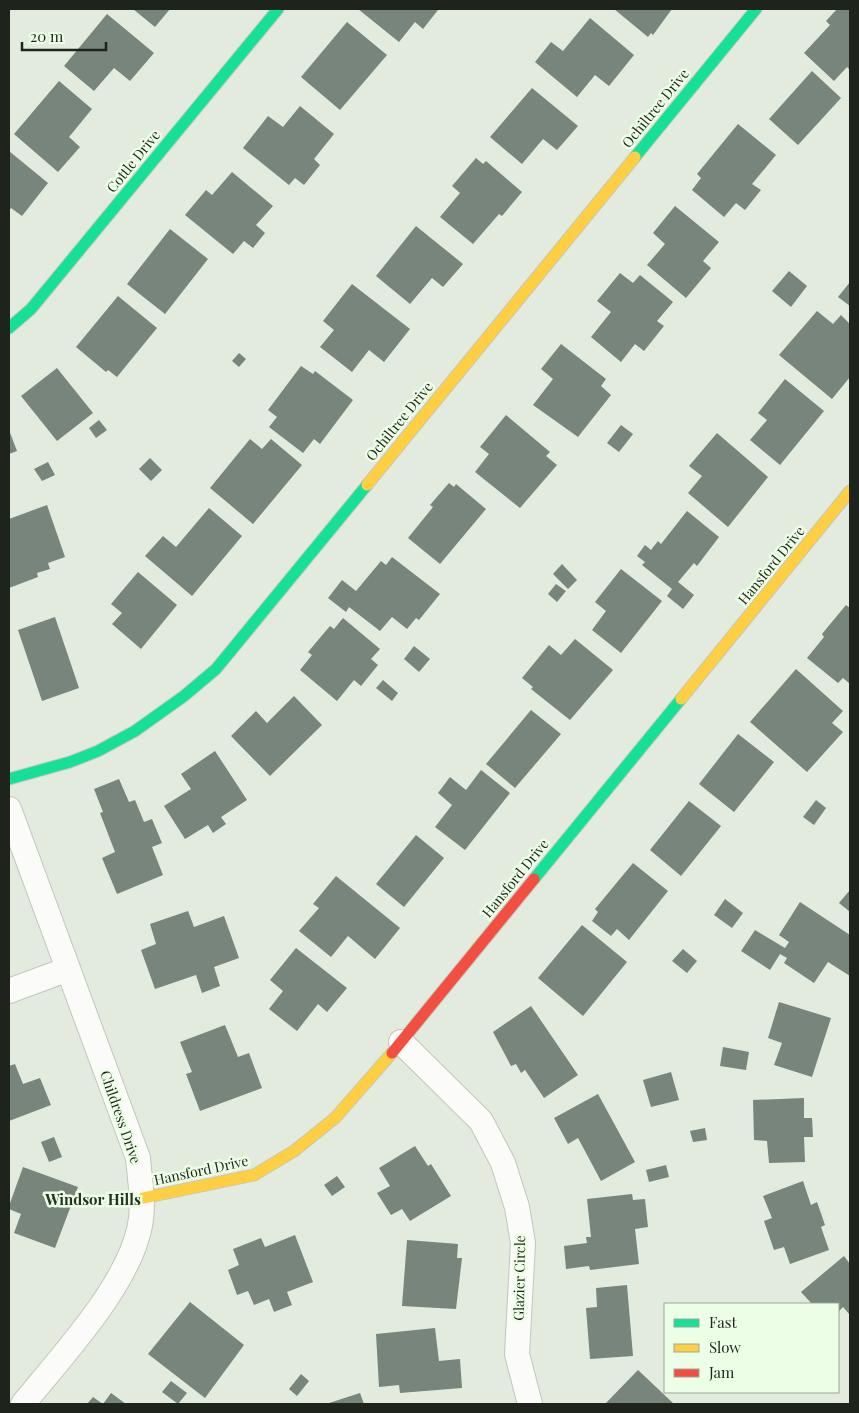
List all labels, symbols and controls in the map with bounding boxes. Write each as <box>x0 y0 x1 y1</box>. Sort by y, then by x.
scale bar <box>22 20 106 52</box>
text: 20 m <box>30 26 64 46</box>
street label: Ochiltree Drive <box>617 65 693 151</box>
street label: Cottle Drive <box>102 126 164 196</box>
street label: Ochiltree Drive <box>361 378 437 464</box>
street label: Hansford Drive <box>733 522 809 608</box>
street label: Hansford Drive <box>477 835 553 921</box>
street label: Childress Drive <box>96 1068 146 1166</box>
street label: Hansford Drive <box>152 1151 250 1189</box>
district label: Windsor Hills <box>44 1189 141 1209</box>
street label: Glazier Circle <box>509 1235 529 1321</box>
legend <box>664 1303 839 1393</box>
text: Fast <box>709 1312 738 1332</box>
text: Slow <box>709 1337 741 1357</box>
text: Jam <box>708 1362 735 1382</box>

